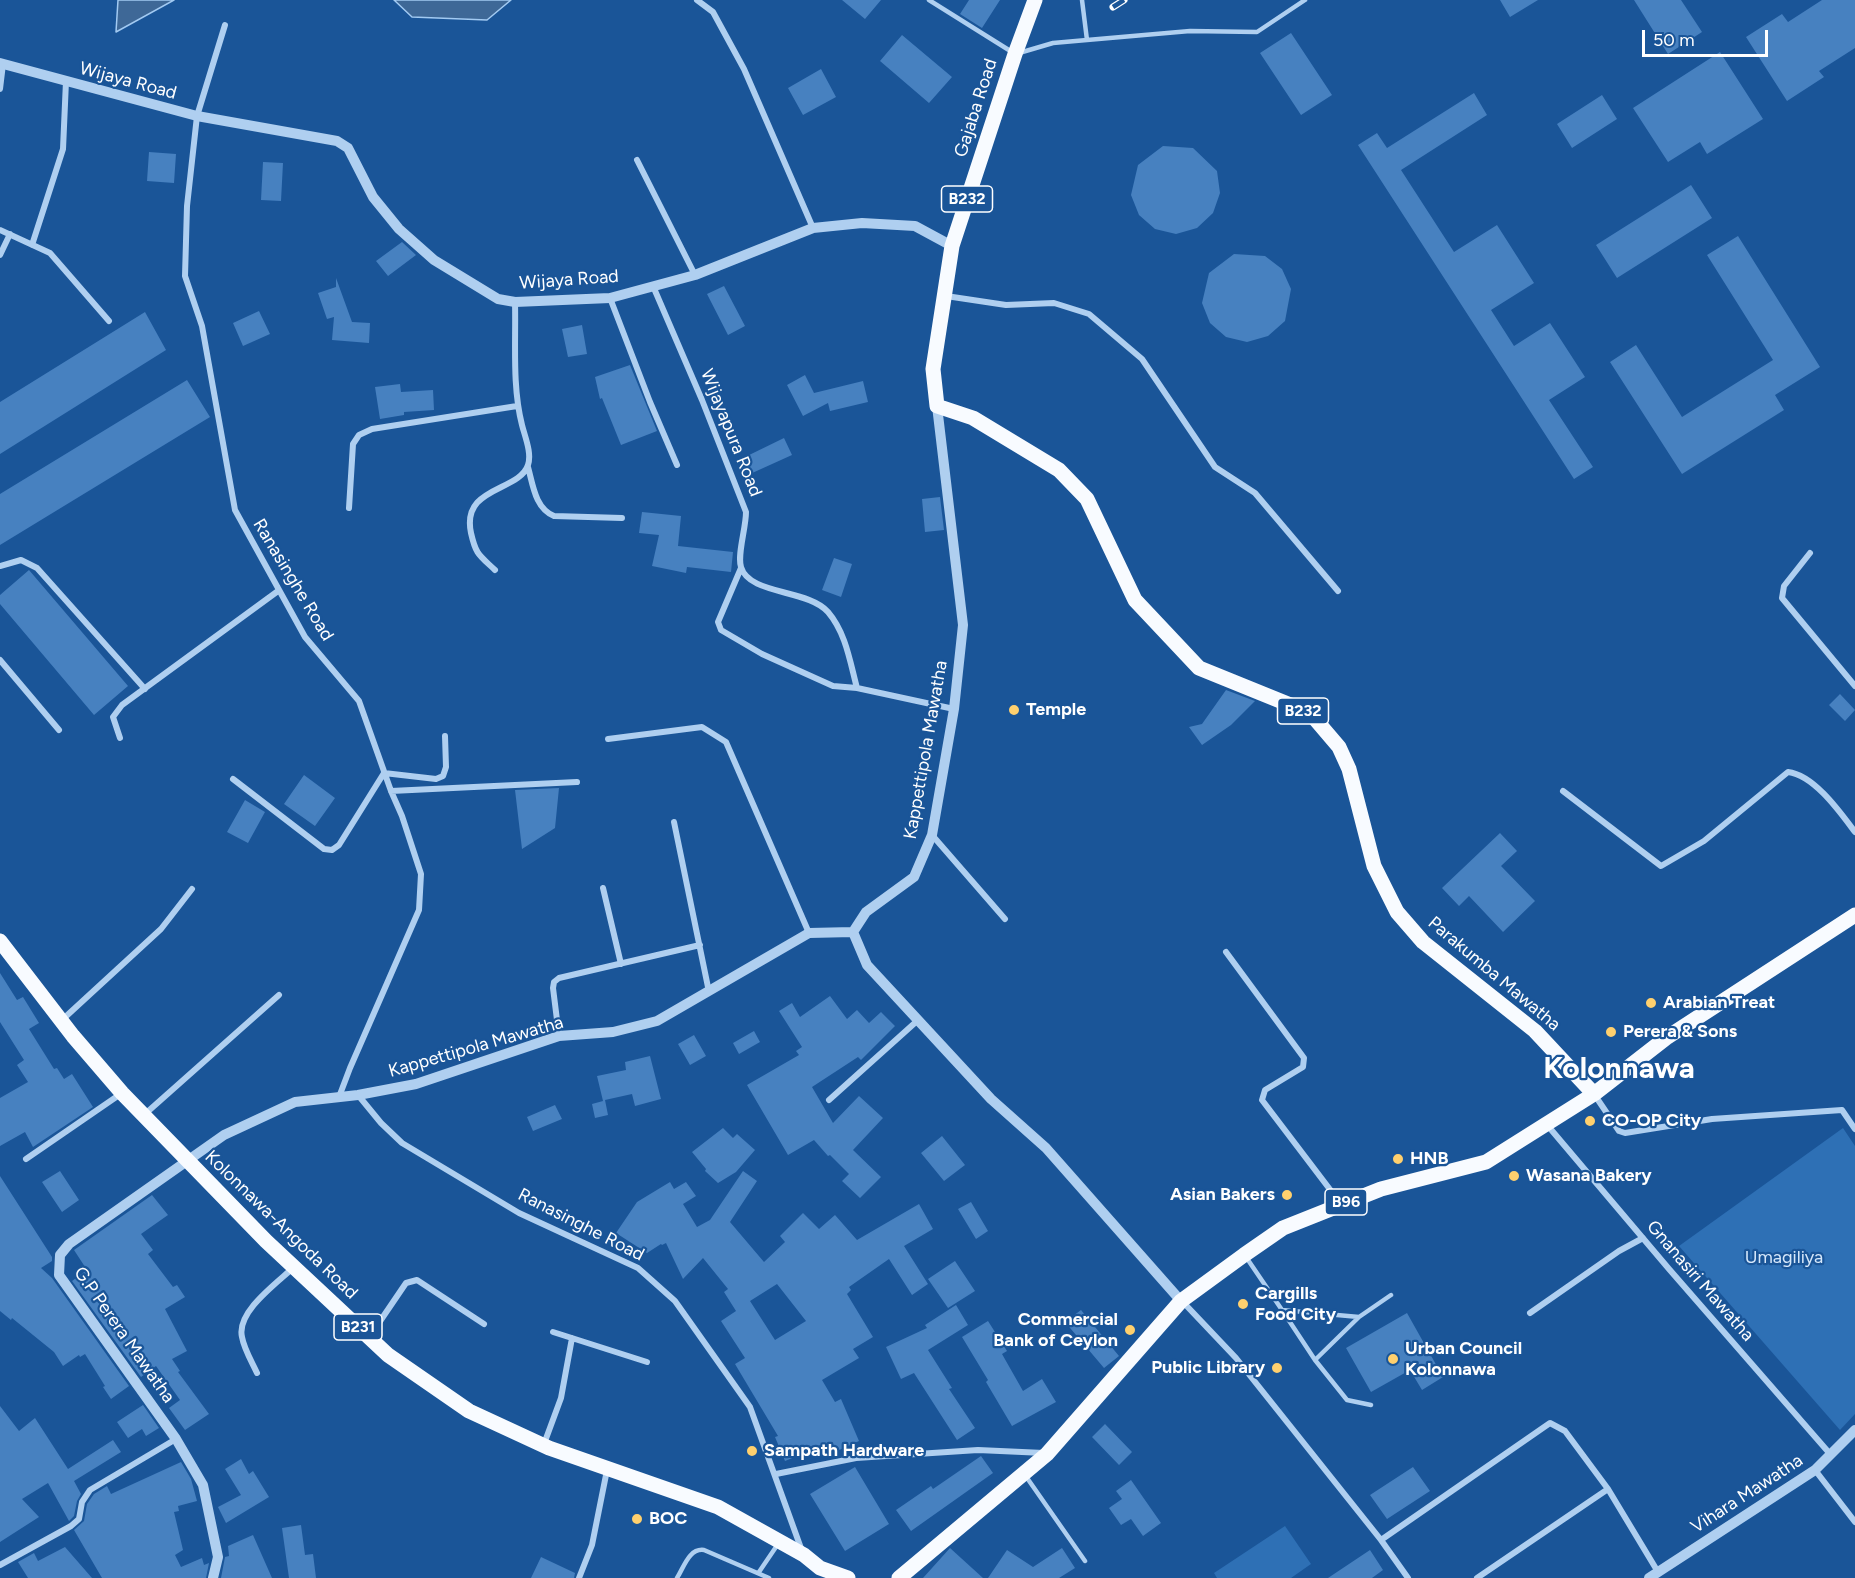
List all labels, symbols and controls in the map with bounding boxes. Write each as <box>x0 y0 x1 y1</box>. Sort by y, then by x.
scale bar <box>1645 18 1771 56</box>
text: 50 m <box>1653 29 1695 51</box>
street label: Gajaba Road <box>950 56 1002 160</box>
street label: Wijaya Road <box>77 58 179 104</box>
road number: B232 <box>942 186 992 212</box>
street label: Wijaya Road <box>519 266 619 294</box>
street label: Wijayapura Road <box>696 366 766 500</box>
street label: Ranasinghe Road <box>248 515 338 645</box>
street label: Kappettipola Mawatha <box>900 659 952 841</box>
road number: B232 <box>1278 698 1328 724</box>
place label: Temple <box>1026 699 1086 721</box>
marker: Temple <box>1007 703 1021 717</box>
street label: Parakumba Mawatha <box>1423 912 1565 1036</box>
place label: Arabian Treat <box>1663 992 1775 1014</box>
marker: Arabian Treat <box>1644 996 1658 1010</box>
street label: Kappettipola Mawatha <box>386 1012 566 1082</box>
place label: Perera & Sons <box>1623 1021 1737 1043</box>
marker: Perera & Sons <box>1604 1025 1618 1039</box>
district label: Kolonnawa <box>1543 1051 1695 1087</box>
place label: CO-OP City <box>1602 1110 1701 1132</box>
marker: CO-OP City <box>1583 1114 1597 1128</box>
street label: Kolonnawa-Angoda Road <box>200 1146 362 1304</box>
place label: HNB <box>1410 1148 1448 1170</box>
marker: HNB <box>1391 1152 1405 1166</box>
place label: Wasana Bakery <box>1526 1165 1652 1187</box>
marker: Wasana Bakery <box>1507 1169 1521 1183</box>
street label: Ranasinghe Road <box>514 1184 648 1266</box>
place label: Asian Bakers <box>1170 1184 1275 1206</box>
marker: Asian Bakers <box>1280 1188 1294 1202</box>
road number: B96 <box>1325 1189 1367 1215</box>
street label: Gnanasiri Mawatha <box>1642 1216 1758 1346</box>
park label: Umagiliya <box>1745 1247 1823 1269</box>
street label: G.P Perera Mawatha <box>69 1263 179 1407</box>
place label: Cargills Food City <box>1255 1283 1336 1326</box>
marker: Cargills Food City <box>1236 1297 1250 1311</box>
place label: Commercial Bank of Ceylon <box>993 1309 1118 1352</box>
road number: B231 <box>334 1314 382 1340</box>
marker: Commercial Bank of Ceylon <box>1123 1323 1137 1337</box>
place label: Urban Council Kolonnawa <box>1405 1338 1522 1380</box>
marker: Urban Council Kolonnawa <box>1386 1352 1400 1366</box>
place label: Public Library <box>1151 1357 1265 1379</box>
marker: Public Library <box>1270 1361 1284 1375</box>
place label: Sampath Hardware <box>764 1440 924 1462</box>
marker: Sampath Hardware <box>745 1444 759 1458</box>
street label: Vihara Mawatha <box>1687 1450 1807 1538</box>
place label: BOC <box>649 1508 687 1530</box>
marker: BOC <box>630 1512 644 1526</box>

